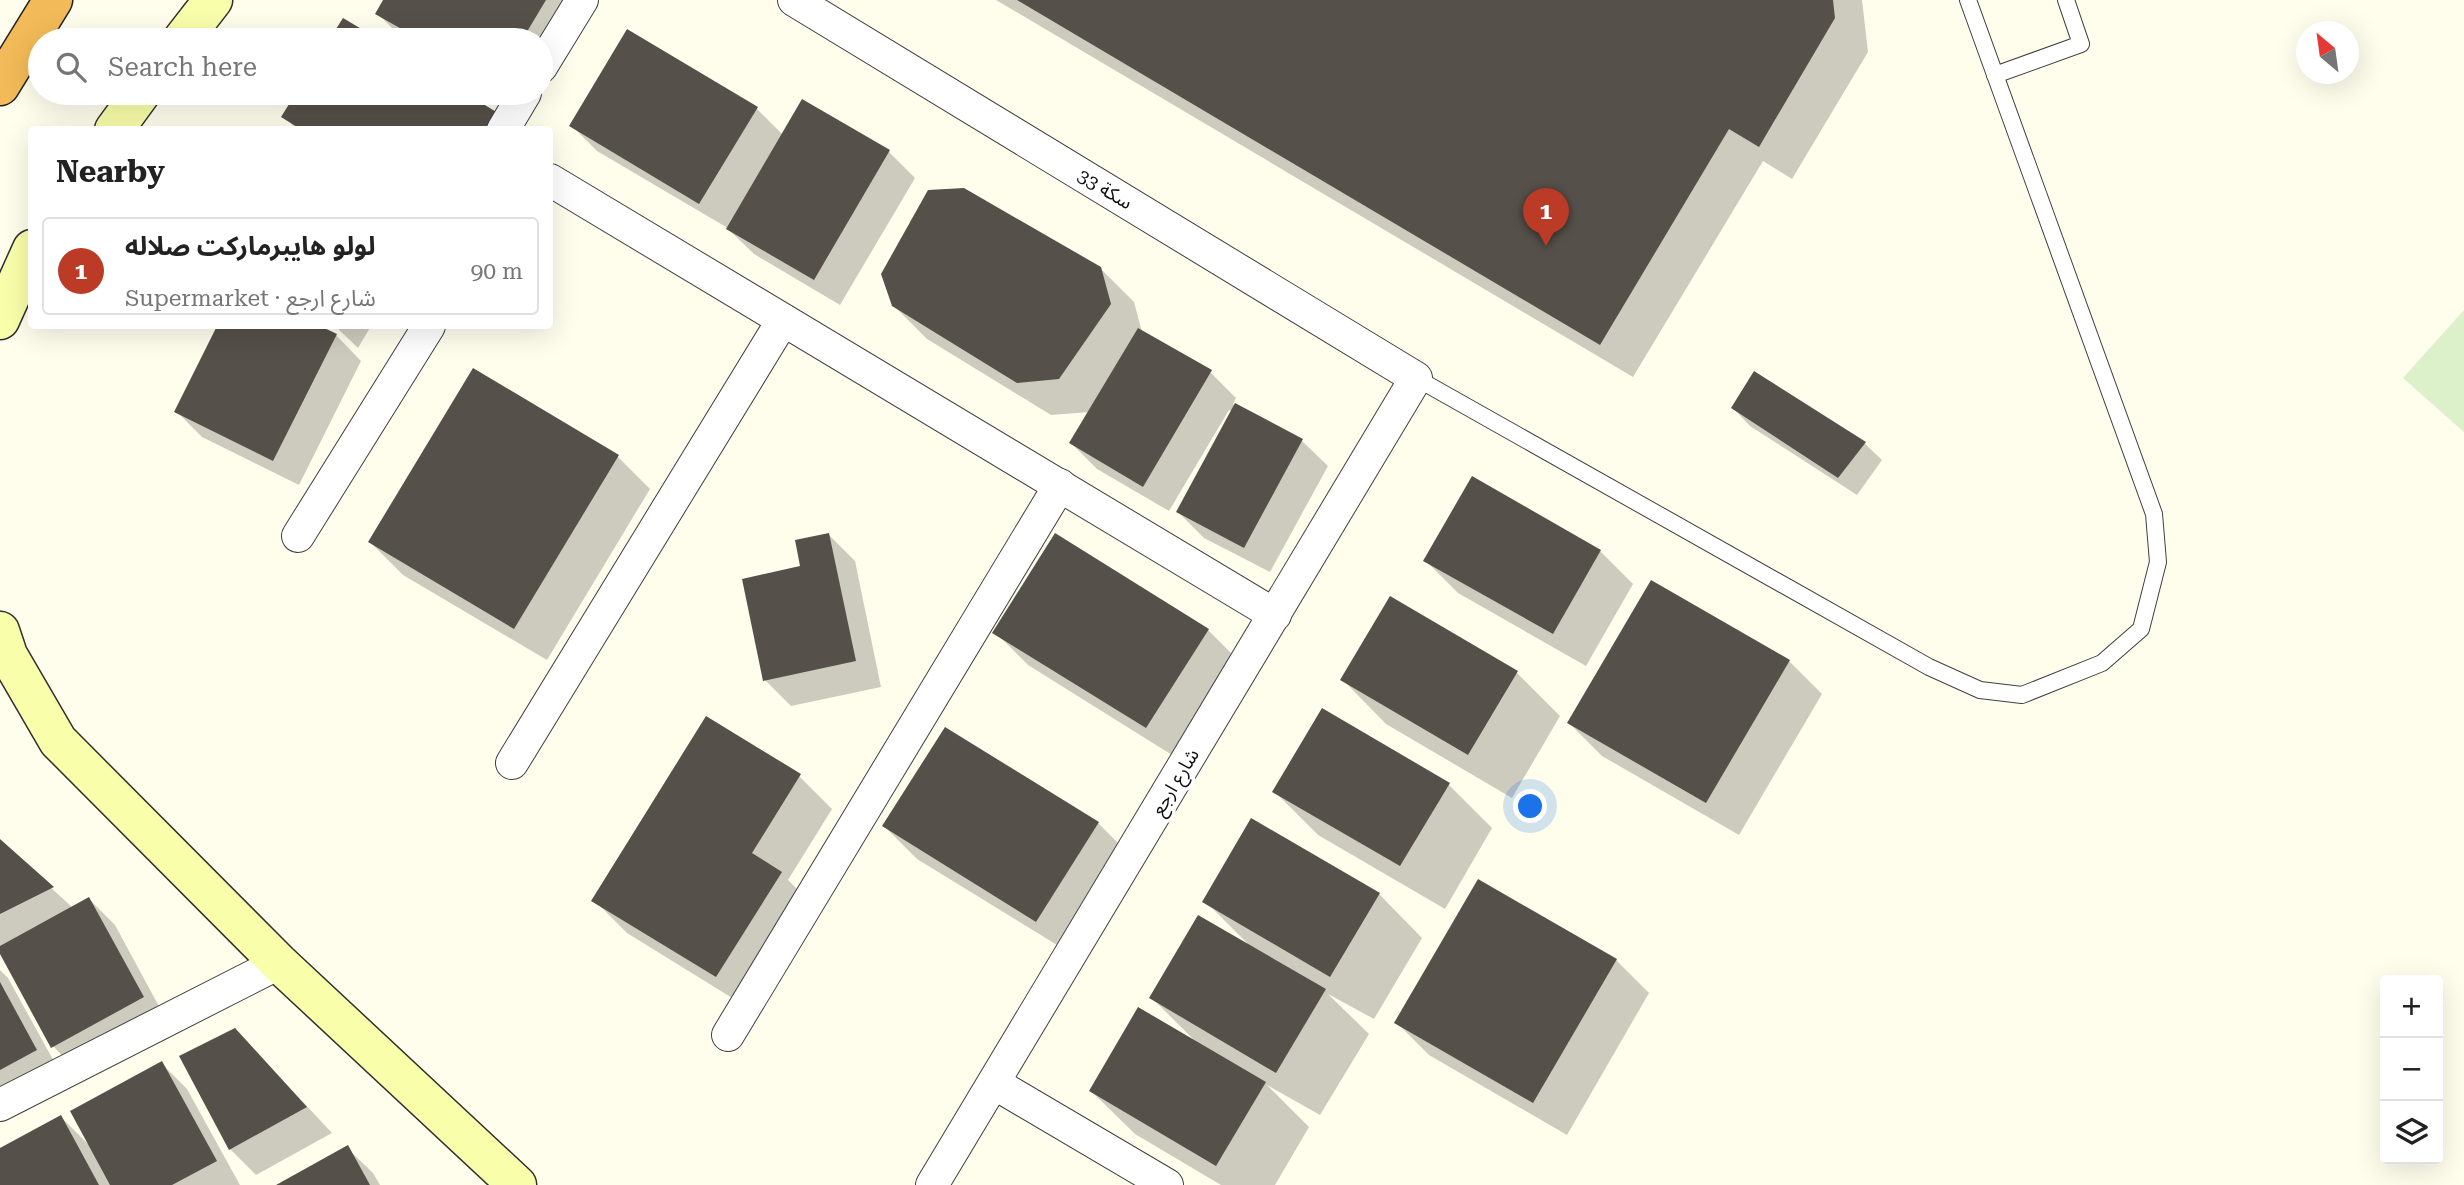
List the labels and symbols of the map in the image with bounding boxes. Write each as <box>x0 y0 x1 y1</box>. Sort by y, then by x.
north arrow <box>2296 21 2359 84</box>
street label: سكة 33 <box>1073 164 1137 214</box>
pin: 1 <box>1523 188 1569 246</box>
street label: شارع ارجع <box>1146 744 1206 821</box>
your location <box>1513 789 1547 823</box>

